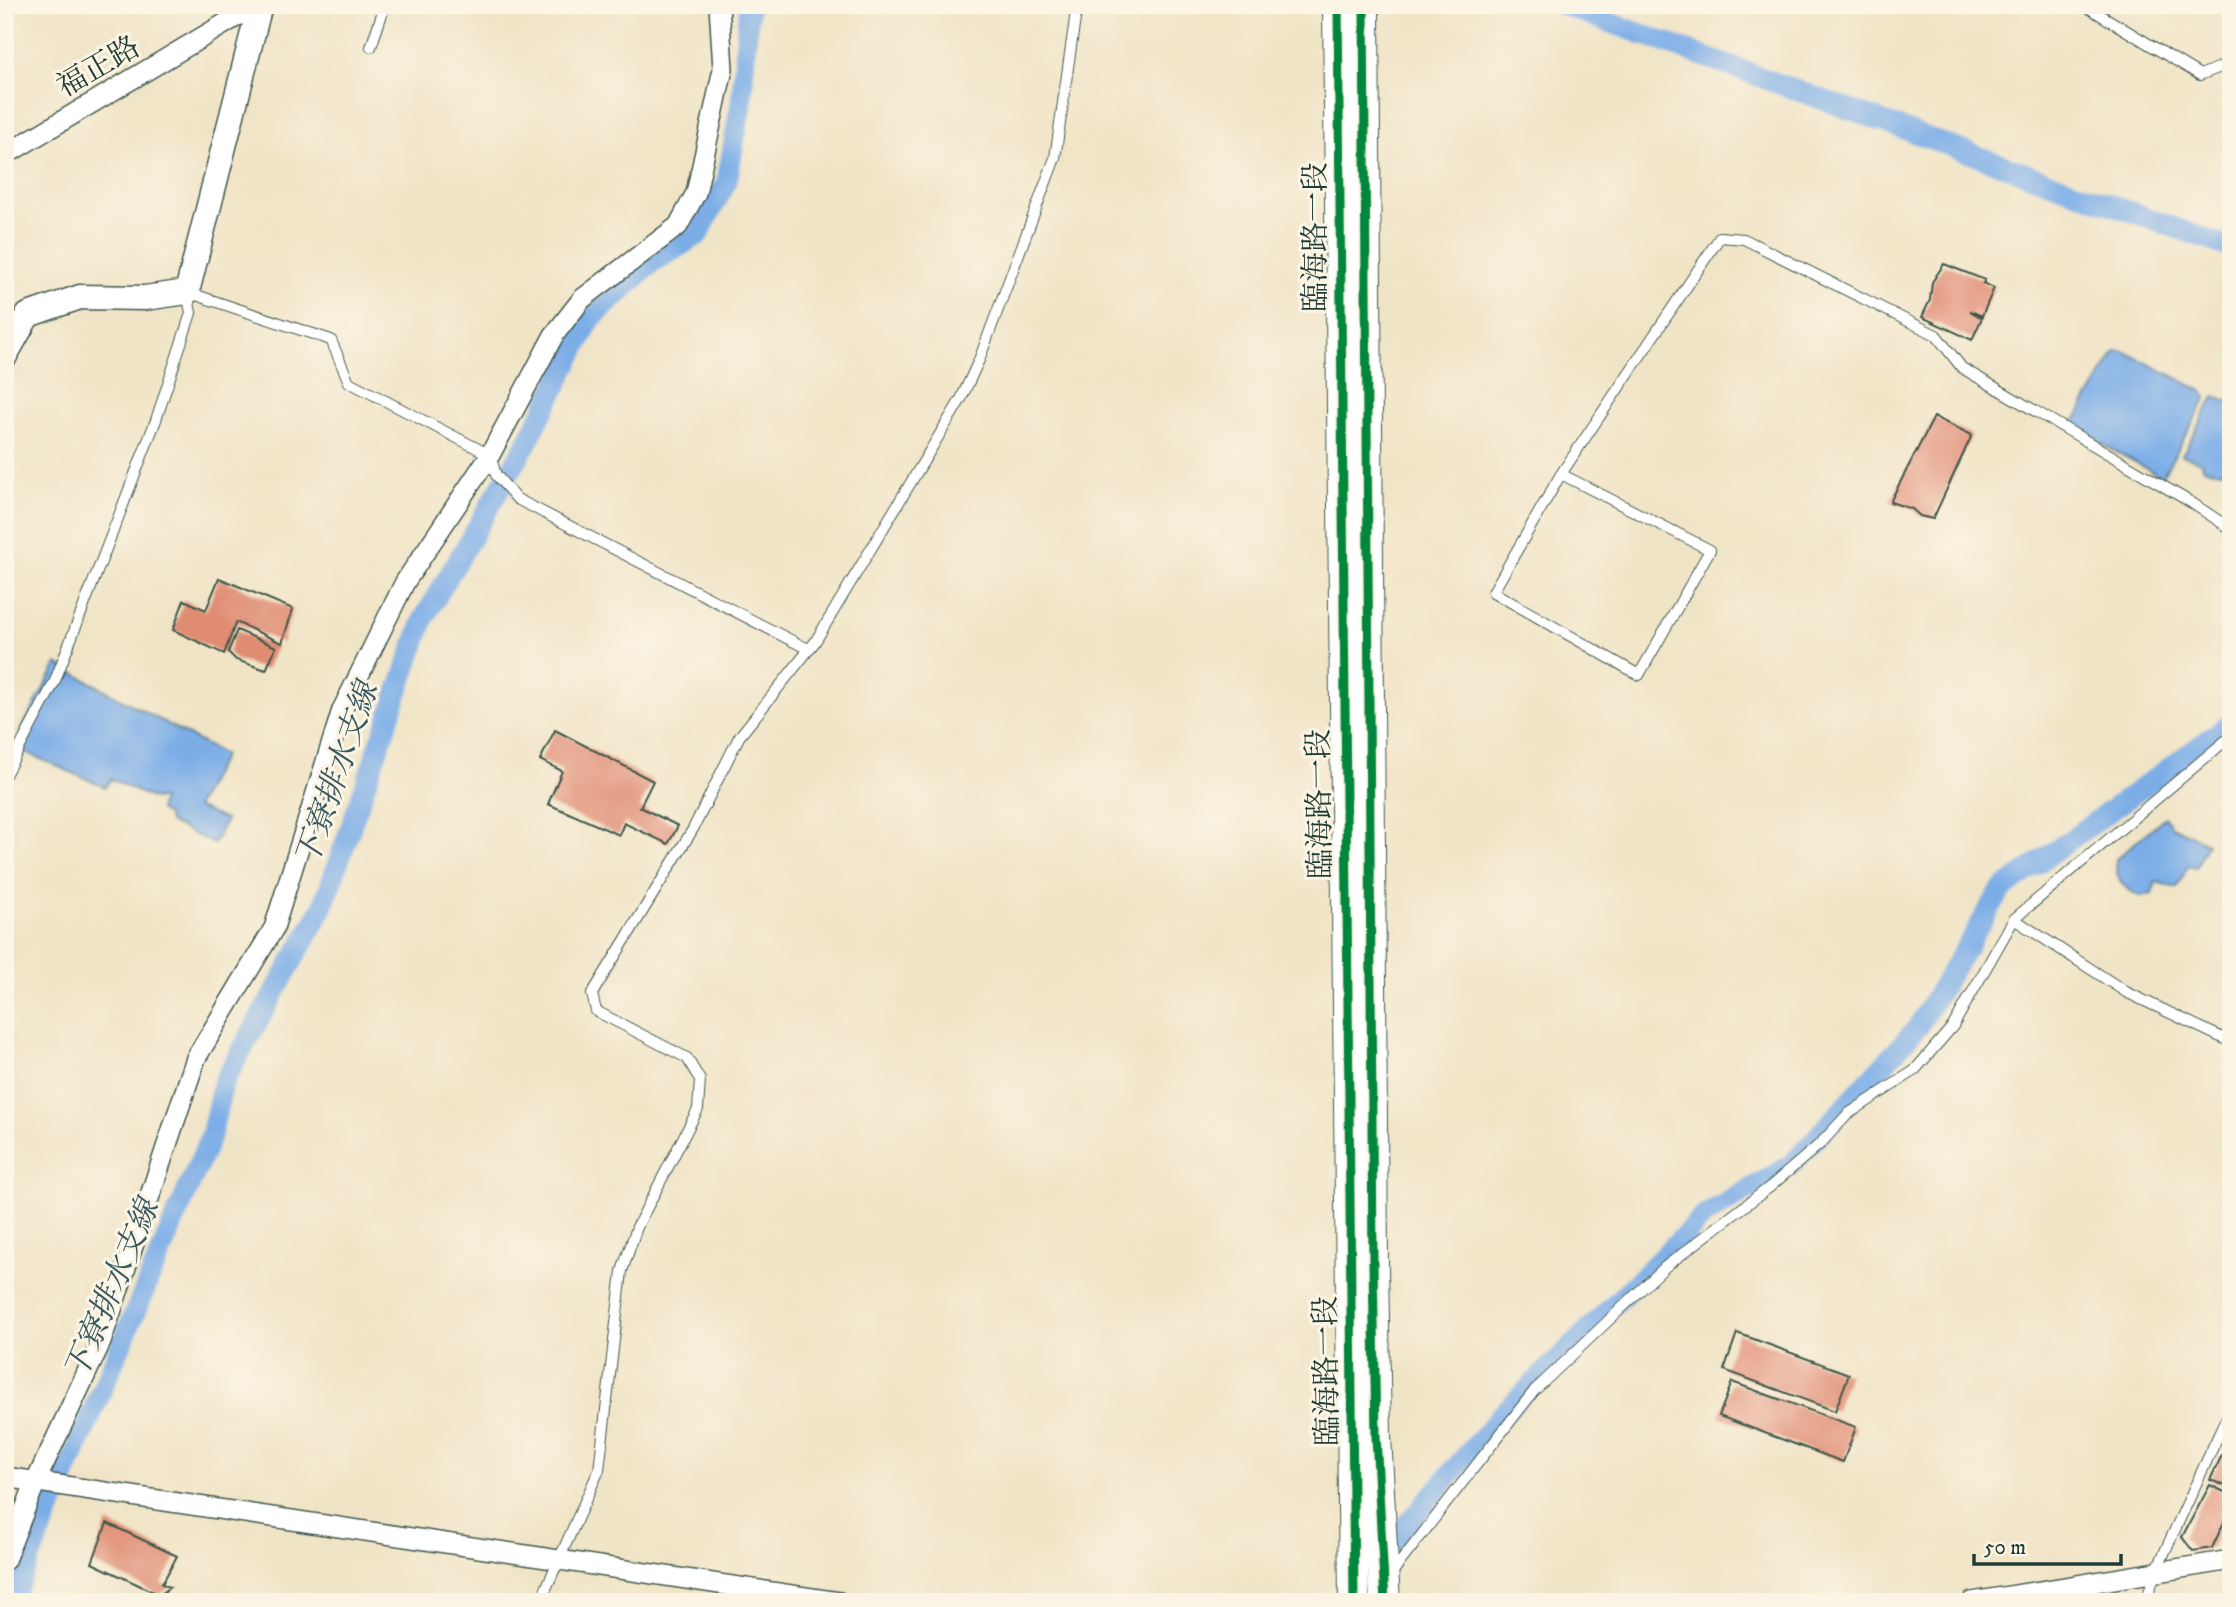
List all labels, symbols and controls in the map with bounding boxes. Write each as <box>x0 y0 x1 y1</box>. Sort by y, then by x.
street label: 福正路 <box>51 29 147 106</box>
street label: 臨海路一段 <box>1298 162 1335 312</box>
water label: 下寮排水支線 <box>288 675 389 872</box>
street label: 臨海路一段 <box>1301 729 1340 879</box>
water label: 下寮排水支線 <box>57 1191 170 1386</box>
street label: 臨海路一段 <box>1308 1296 1347 1446</box>
scale bar <box>1974 1523 2120 1567</box>
text: 50 m <box>1984 1535 2026 1561</box>

